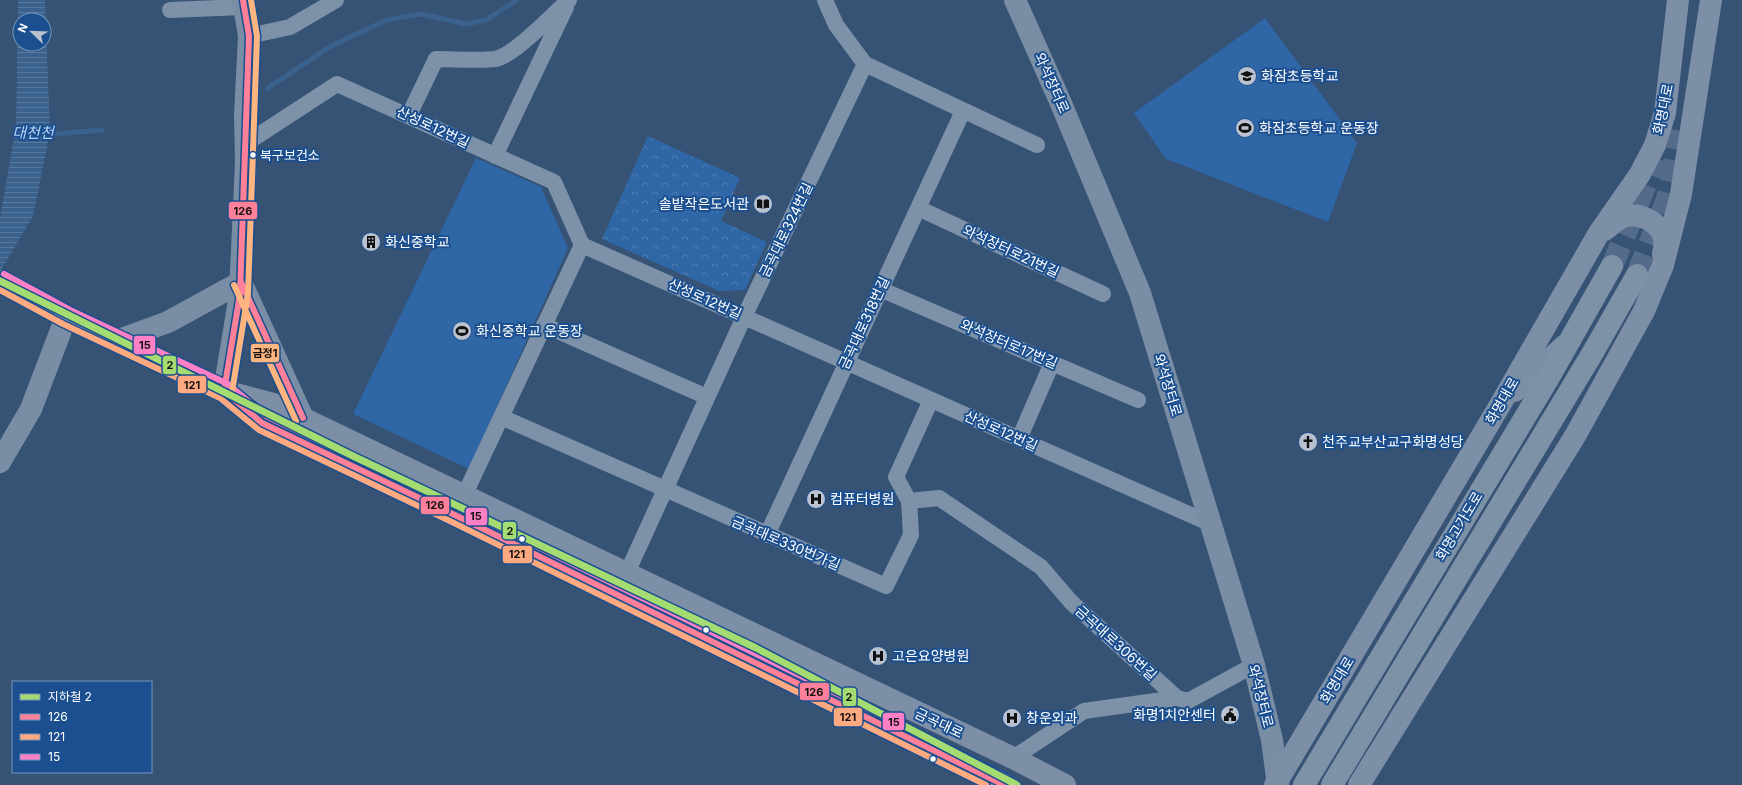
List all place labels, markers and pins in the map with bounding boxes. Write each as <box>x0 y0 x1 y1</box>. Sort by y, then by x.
school or university icon: 화잠초등학교 <box>1236 65 1258 87</box>
place label: 화잠초등학교 <box>1261 67 1338 84</box>
sports icon: 화잠초등학교 운동장 <box>1234 117 1256 139</box>
place label: 화잠초등학교 운동장 <box>1259 119 1379 136</box>
place label: 북구보건소 <box>260 147 320 163</box>
marker: 북구보건소 <box>248 150 258 160</box>
library icon: 솔밭작은도서관 <box>752 193 774 215</box>
place label: 솔밭작은도서관 <box>659 195 749 212</box>
building icon: 화신중학교 <box>360 231 382 253</box>
place label: 화신중학교 <box>385 233 450 250</box>
sports icon: 화신중학교 운동장 <box>451 320 473 342</box>
place label: 화신중학교 운동장 <box>476 322 583 339</box>
church icon: 천주교부산교구화명성당 <box>1297 431 1319 453</box>
place label: 천주교부산교구화명성당 <box>1322 433 1464 450</box>
hospital icon: 컴퓨터병원 <box>805 488 827 510</box>
place label: 컴퓨터병원 <box>830 490 894 507</box>
unlabelled marker <box>517 534 527 544</box>
unlabelled marker <box>701 625 711 635</box>
hospital icon: 고은요양병원 <box>867 645 889 667</box>
place label: 고은요양병원 <box>892 647 969 664</box>
public building icon: 화명1치안센터 <box>1219 704 1241 726</box>
place label: 화명1치안센터 <box>1133 706 1216 723</box>
hospital icon: 창운외과 <box>1001 707 1023 729</box>
place label: 창운외과 <box>1026 709 1078 726</box>
unlabelled marker <box>928 754 938 764</box>

